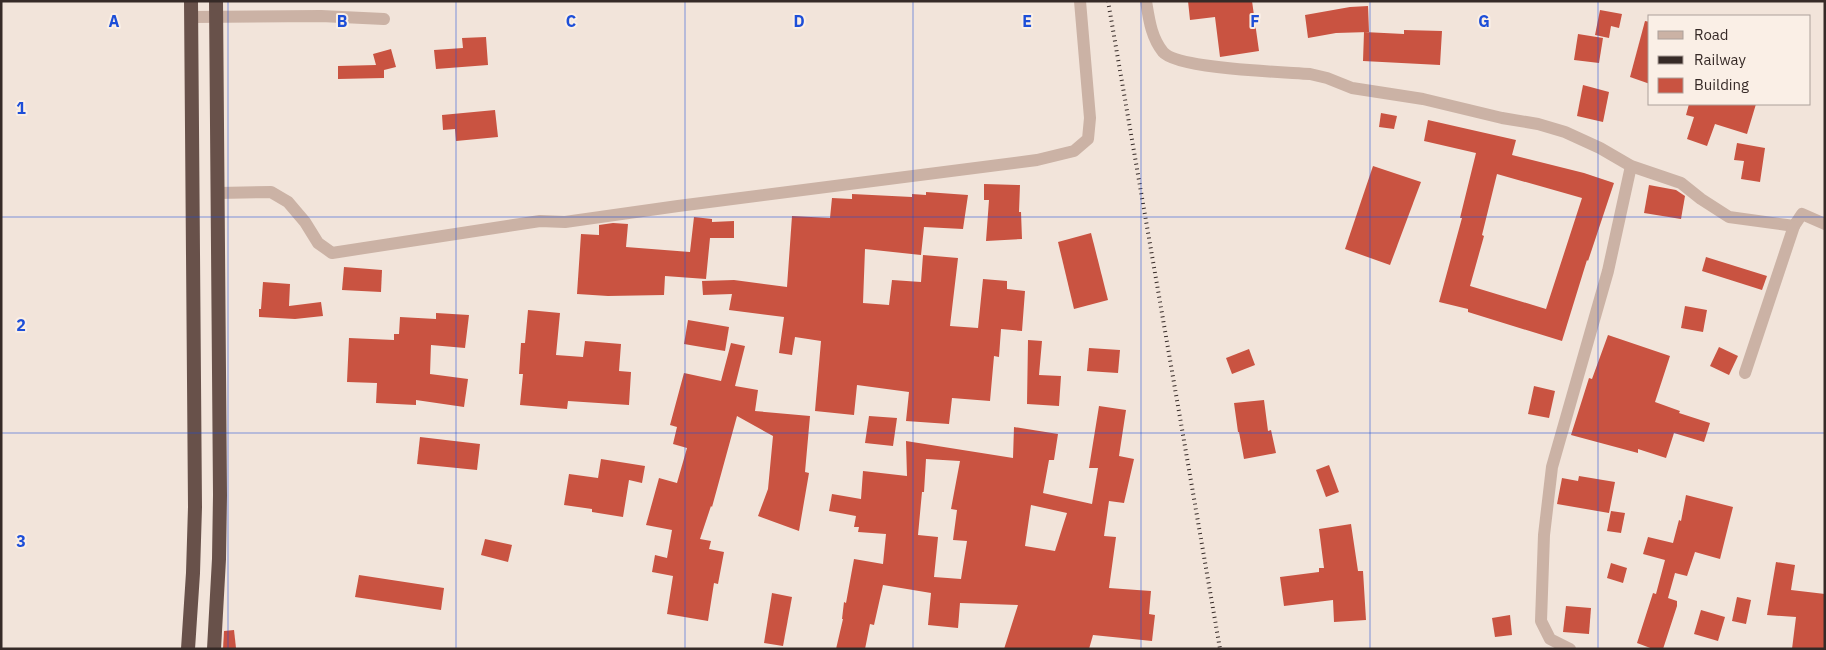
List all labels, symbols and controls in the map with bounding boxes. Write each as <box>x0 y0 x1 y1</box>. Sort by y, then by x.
text: A <box>109 11 120 31</box>
text: B <box>337 11 348 31</box>
text: C <box>566 11 576 31</box>
text: D <box>793 11 805 31</box>
text: E <box>1022 11 1032 31</box>
text: F <box>1250 11 1260 31</box>
text: G <box>1478 11 1490 31</box>
legend <box>1648 15 1811 105</box>
text: Road <box>1694 25 1729 44</box>
text: Railway <box>1694 50 1747 69</box>
text: Building <box>1694 75 1749 94</box>
text: 1 <box>16 98 26 118</box>
text: 2 <box>16 315 26 335</box>
text: 3 <box>16 531 26 551</box>

